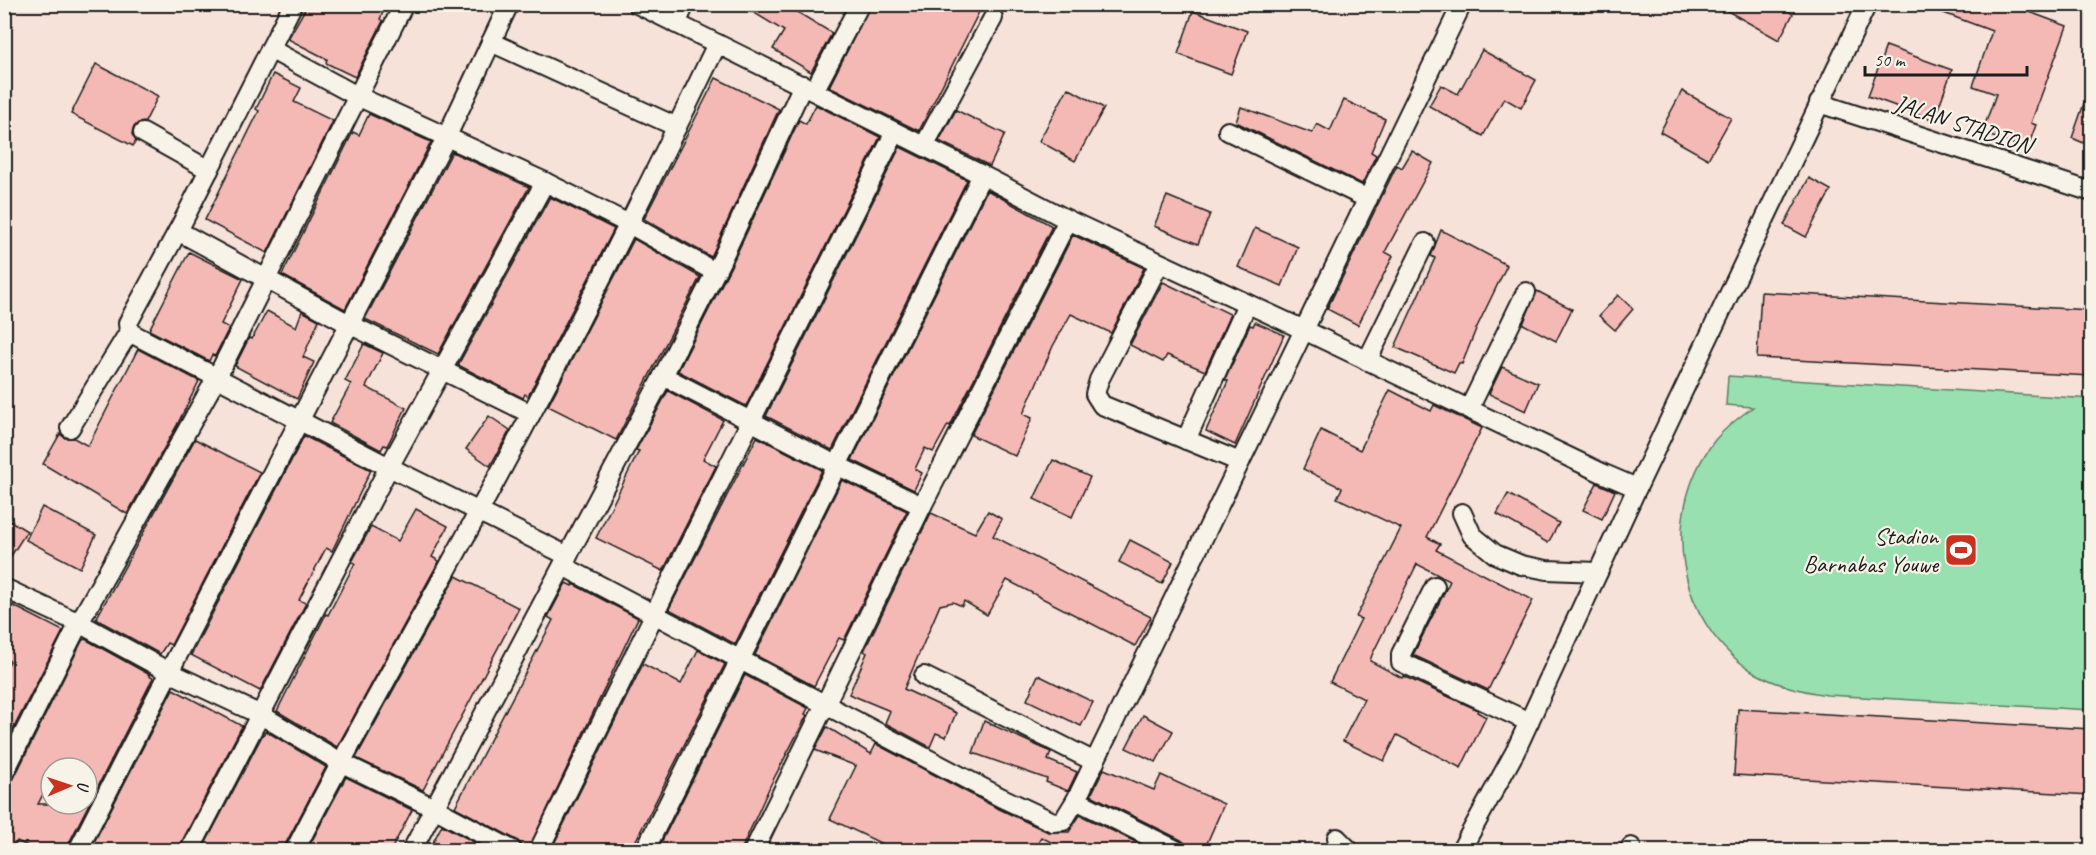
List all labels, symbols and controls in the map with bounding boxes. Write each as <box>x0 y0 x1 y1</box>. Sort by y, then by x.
scale bar <box>1865 39 2027 77</box>
text: 50 m <box>1874 49 1907 71</box>
street label: JALAN STADION <box>1890 87 2039 161</box>
place label: Stadion Barnabas Youwe <box>1803 521 1940 579</box>
sports icon: Stadion Barnabas Youwe <box>1943 532 1979 568</box>
north arrow <box>39 756 99 816</box>
text: U <box>73 781 93 793</box>

